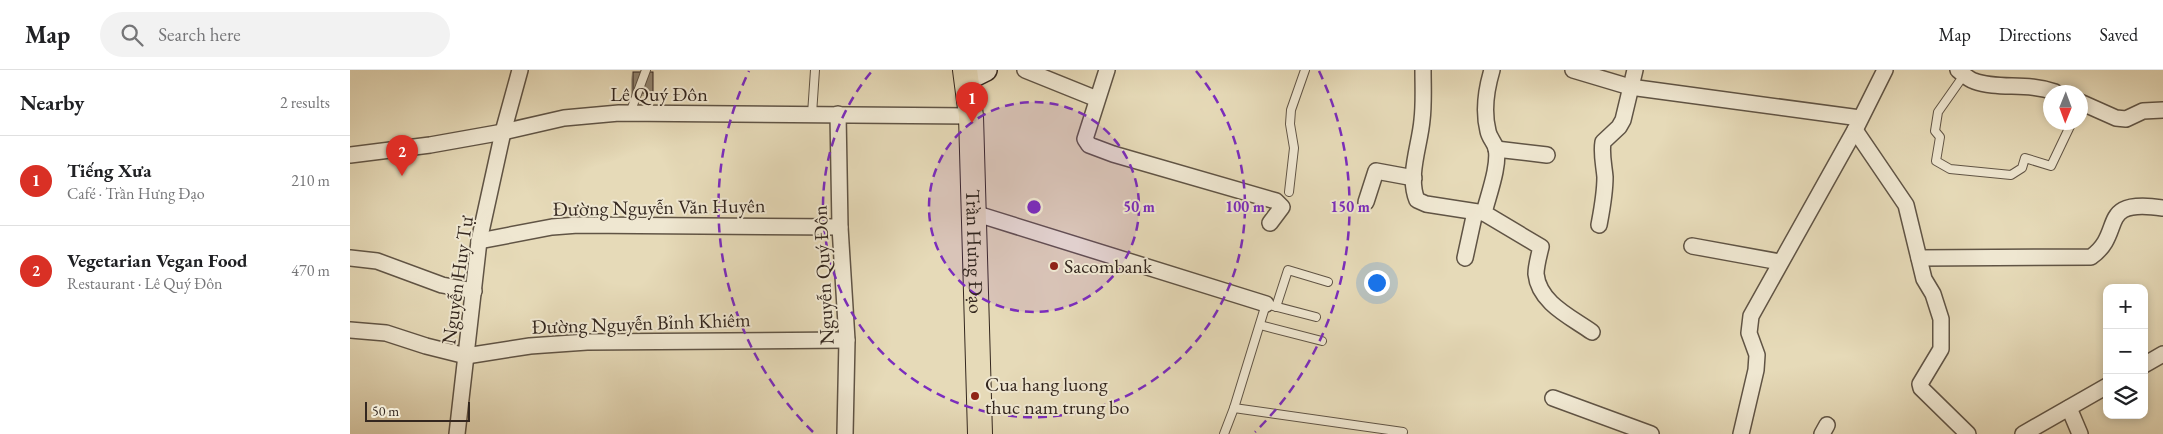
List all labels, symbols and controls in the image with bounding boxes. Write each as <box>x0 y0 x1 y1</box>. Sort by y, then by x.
search box <box>100 12 450 57</box>
text: Map <box>25 19 70 50</box>
icon: search <box>118 21 146 49</box>
text: Search here <box>158 22 241 47</box>
text: Map <box>1939 23 1971 46</box>
text: Directions <box>1999 23 2071 46</box>
text: Saved <box>2099 23 2138 46</box>
street label: Lê Quý Đôn <box>610 81 708 107</box>
pin: 1 <box>956 82 988 123</box>
north arrow <box>2043 85 2088 130</box>
text: Nearby <box>20 89 84 116</box>
text: 2 results <box>280 92 330 113</box>
pin: 2 <box>386 135 418 176</box>
text: Tiếng Xưa <box>67 158 152 183</box>
text: 1 <box>32 170 40 191</box>
text: 210 m <box>291 170 330 191</box>
text: Café · Trần Hưng Đạo <box>67 183 205 204</box>
street label: Trần Hưng Đạo <box>960 189 990 314</box>
street label: Đường Nguyễn Văn Huyên <box>552 192 766 222</box>
text: 50 m <box>1123 197 1155 216</box>
text: 100 m <box>1225 197 1265 216</box>
text: 150 m <box>1330 197 1370 216</box>
centre of rings <box>1025 198 1043 216</box>
street label: Nguyễn Quý Đôn <box>806 204 840 345</box>
street label: Nguyễn Huy Tự <box>435 213 479 346</box>
text: Vegetarian Vegan Food <box>67 248 248 273</box>
place label: Sacombank <box>1064 253 1153 279</box>
text: 2 <box>32 260 40 281</box>
text: 470 m <box>291 260 330 281</box>
marker: Sacombank <box>1048 260 1060 272</box>
your location <box>1364 270 1390 296</box>
text: Restaurant · Lê Quý Đôn <box>67 273 223 294</box>
map controls <box>2103 284 2148 419</box>
button: + <box>2103 284 2148 329</box>
street label: Đường Nguyễn Bỉnh Khiêm <box>531 306 751 340</box>
button: − <box>2103 329 2148 374</box>
place label: Cua hang luong thuc nam trung bo <box>985 371 1129 420</box>
button: layers <box>2103 374 2148 419</box>
marker: Cua hang luong thuc nam trung bo <box>969 390 981 402</box>
scale bar <box>365 399 470 422</box>
text: 50 m <box>372 402 399 420</box>

